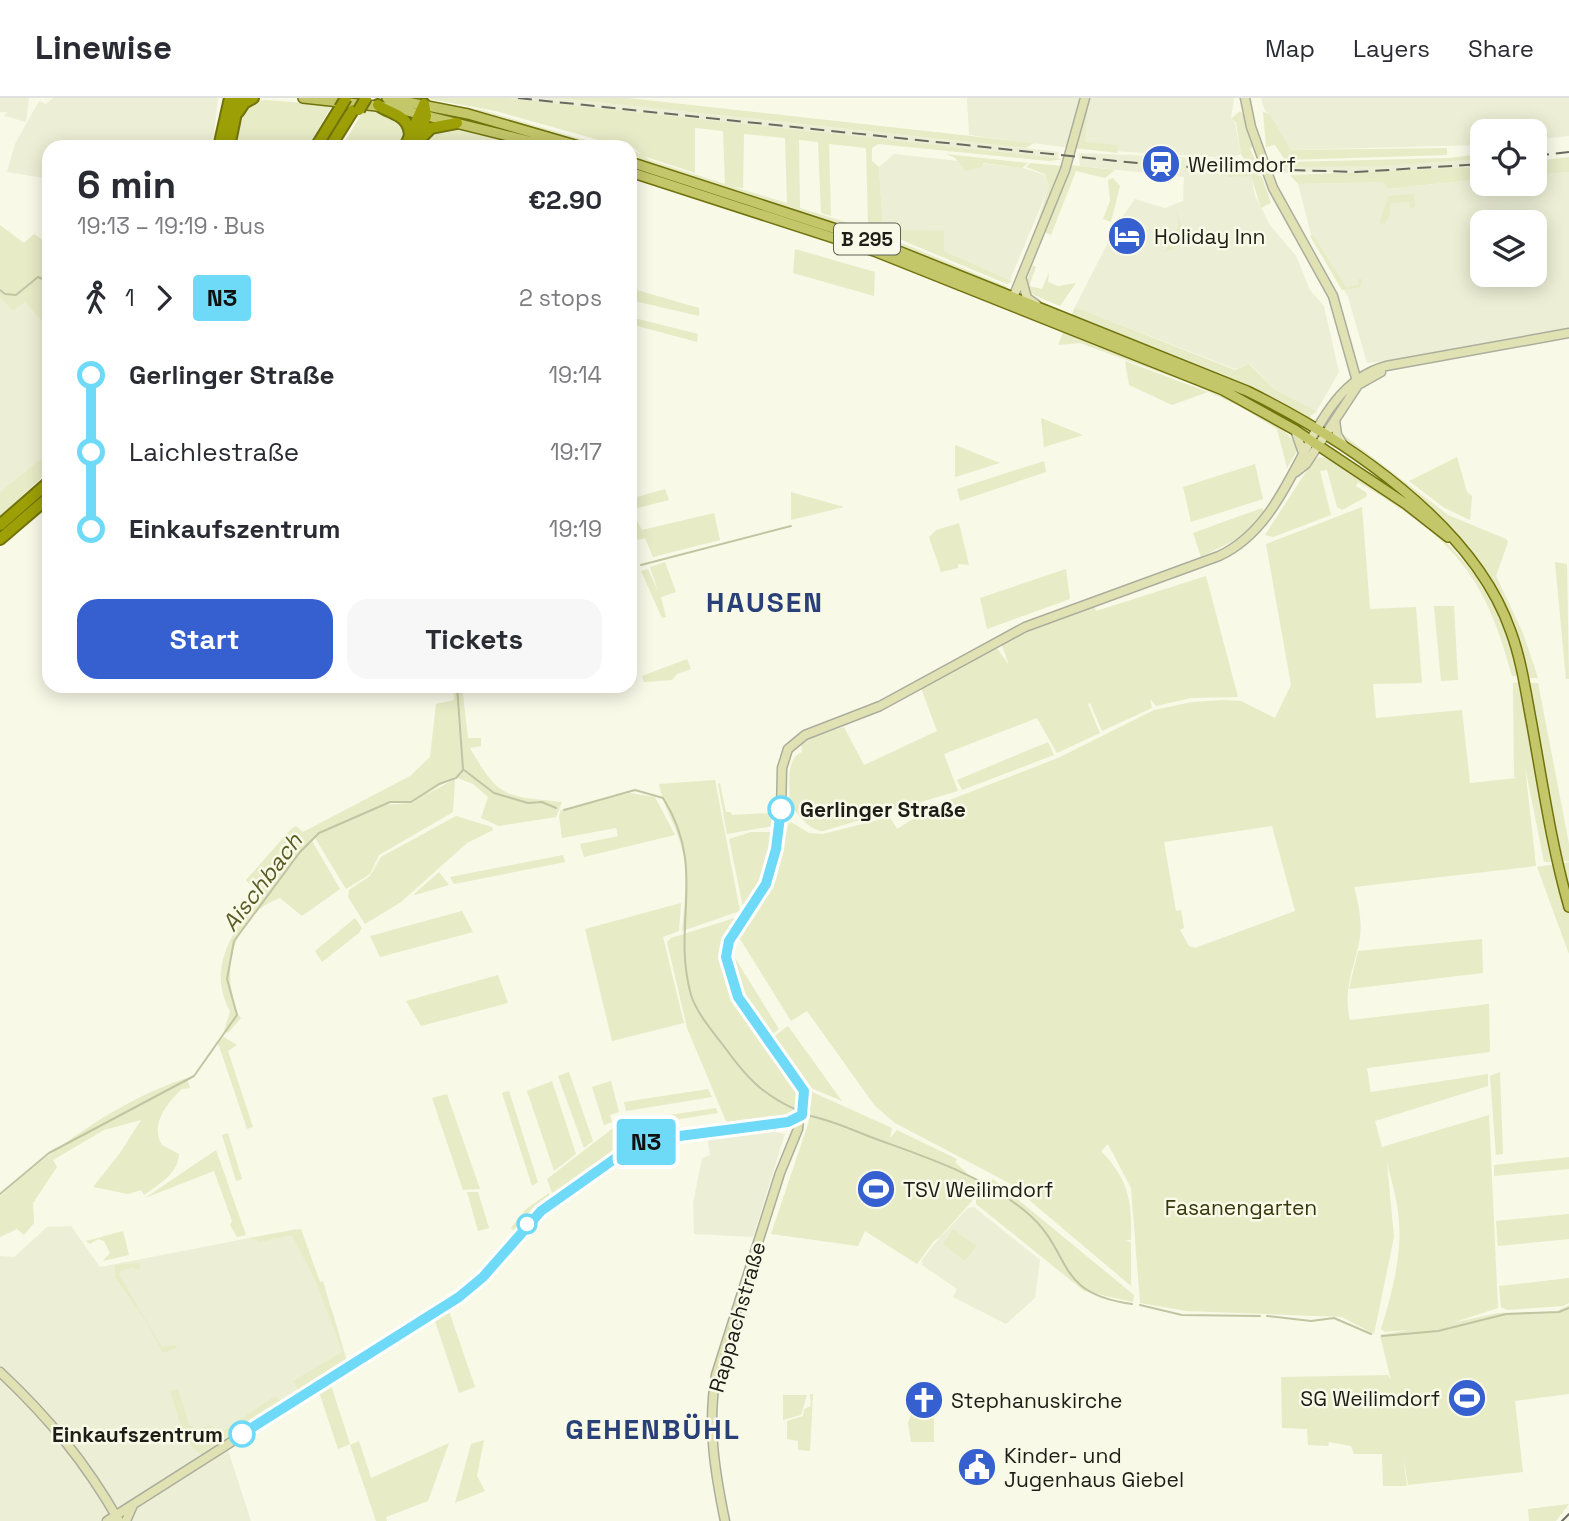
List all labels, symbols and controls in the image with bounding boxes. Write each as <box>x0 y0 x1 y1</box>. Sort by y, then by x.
text: Linewise <box>35 27 172 69</box>
text: Map <box>1265 33 1315 64</box>
text: Layers <box>1353 33 1430 64</box>
text: Share <box>1468 33 1534 64</box>
map controls <box>1470 119 1547 287</box>
button: locate <box>1470 119 1547 196</box>
station icon: Weilimdorf <box>1140 143 1182 185</box>
place label: Weilimdorf <box>1188 151 1296 178</box>
text: 6 min <box>77 161 176 209</box>
text: €2.90 <box>528 183 602 217</box>
button: layers <box>1470 210 1547 287</box>
text: 19:13 – 19:19 · Bus <box>77 211 265 241</box>
hotel icon: Holiday Inn <box>1106 215 1148 257</box>
road number: B 295 <box>834 223 900 254</box>
place label: Holiday Inn <box>1154 223 1266 250</box>
icon: walk <box>77 279 115 317</box>
icon: forward <box>145 279 183 317</box>
text: N3 <box>207 282 237 313</box>
text: 1 <box>125 283 135 313</box>
text: 2 stops <box>519 283 602 313</box>
text: Gerlinger Straße <box>129 358 334 392</box>
text: 19:14 <box>549 360 602 390</box>
text: Laichlestraße <box>129 435 299 469</box>
text: 19:17 <box>550 437 602 467</box>
text: Einkaufszentrum <box>129 512 341 546</box>
text: 19:19 <box>549 514 602 544</box>
district label: HAUSEN <box>706 584 824 620</box>
button: Start <box>77 599 333 679</box>
button: Tickets <box>347 599 602 679</box>
marker: Gerlinger Straße <box>768 796 794 822</box>
place label: Gerlinger Straße <box>800 796 966 823</box>
water label: Aischbach <box>215 826 309 937</box>
line badge: N3 <box>614 1119 678 1165</box>
text: N3 <box>631 1126 661 1157</box>
sports icon: TSV Weilimdorf <box>855 1168 897 1210</box>
place label: TSV Weilimdorf <box>903 1176 1053 1203</box>
park label: Fasanengarten <box>1165 1194 1317 1221</box>
unlabelled marker <box>517 1214 537 1234</box>
street label: Rappachstraße <box>703 1239 771 1395</box>
sports icon: SG Weilimdorf <box>1446 1377 1488 1419</box>
church icon: Stephanuskirche <box>903 1379 945 1421</box>
place label: SG Weilimdorf <box>1300 1385 1440 1412</box>
place label: Stephanuskirche <box>951 1387 1123 1414</box>
district label: GEHENBÜHL <box>565 1411 741 1447</box>
place label: Einkaufszentrum <box>52 1421 223 1448</box>
marker: Einkaufszentrum <box>229 1421 255 1447</box>
place label: Kinder- und Jugenhaus Giebel <box>1004 1442 1184 1493</box>
public building icon: Kinder- und Jugenhaus Giebel <box>956 1446 998 1488</box>

